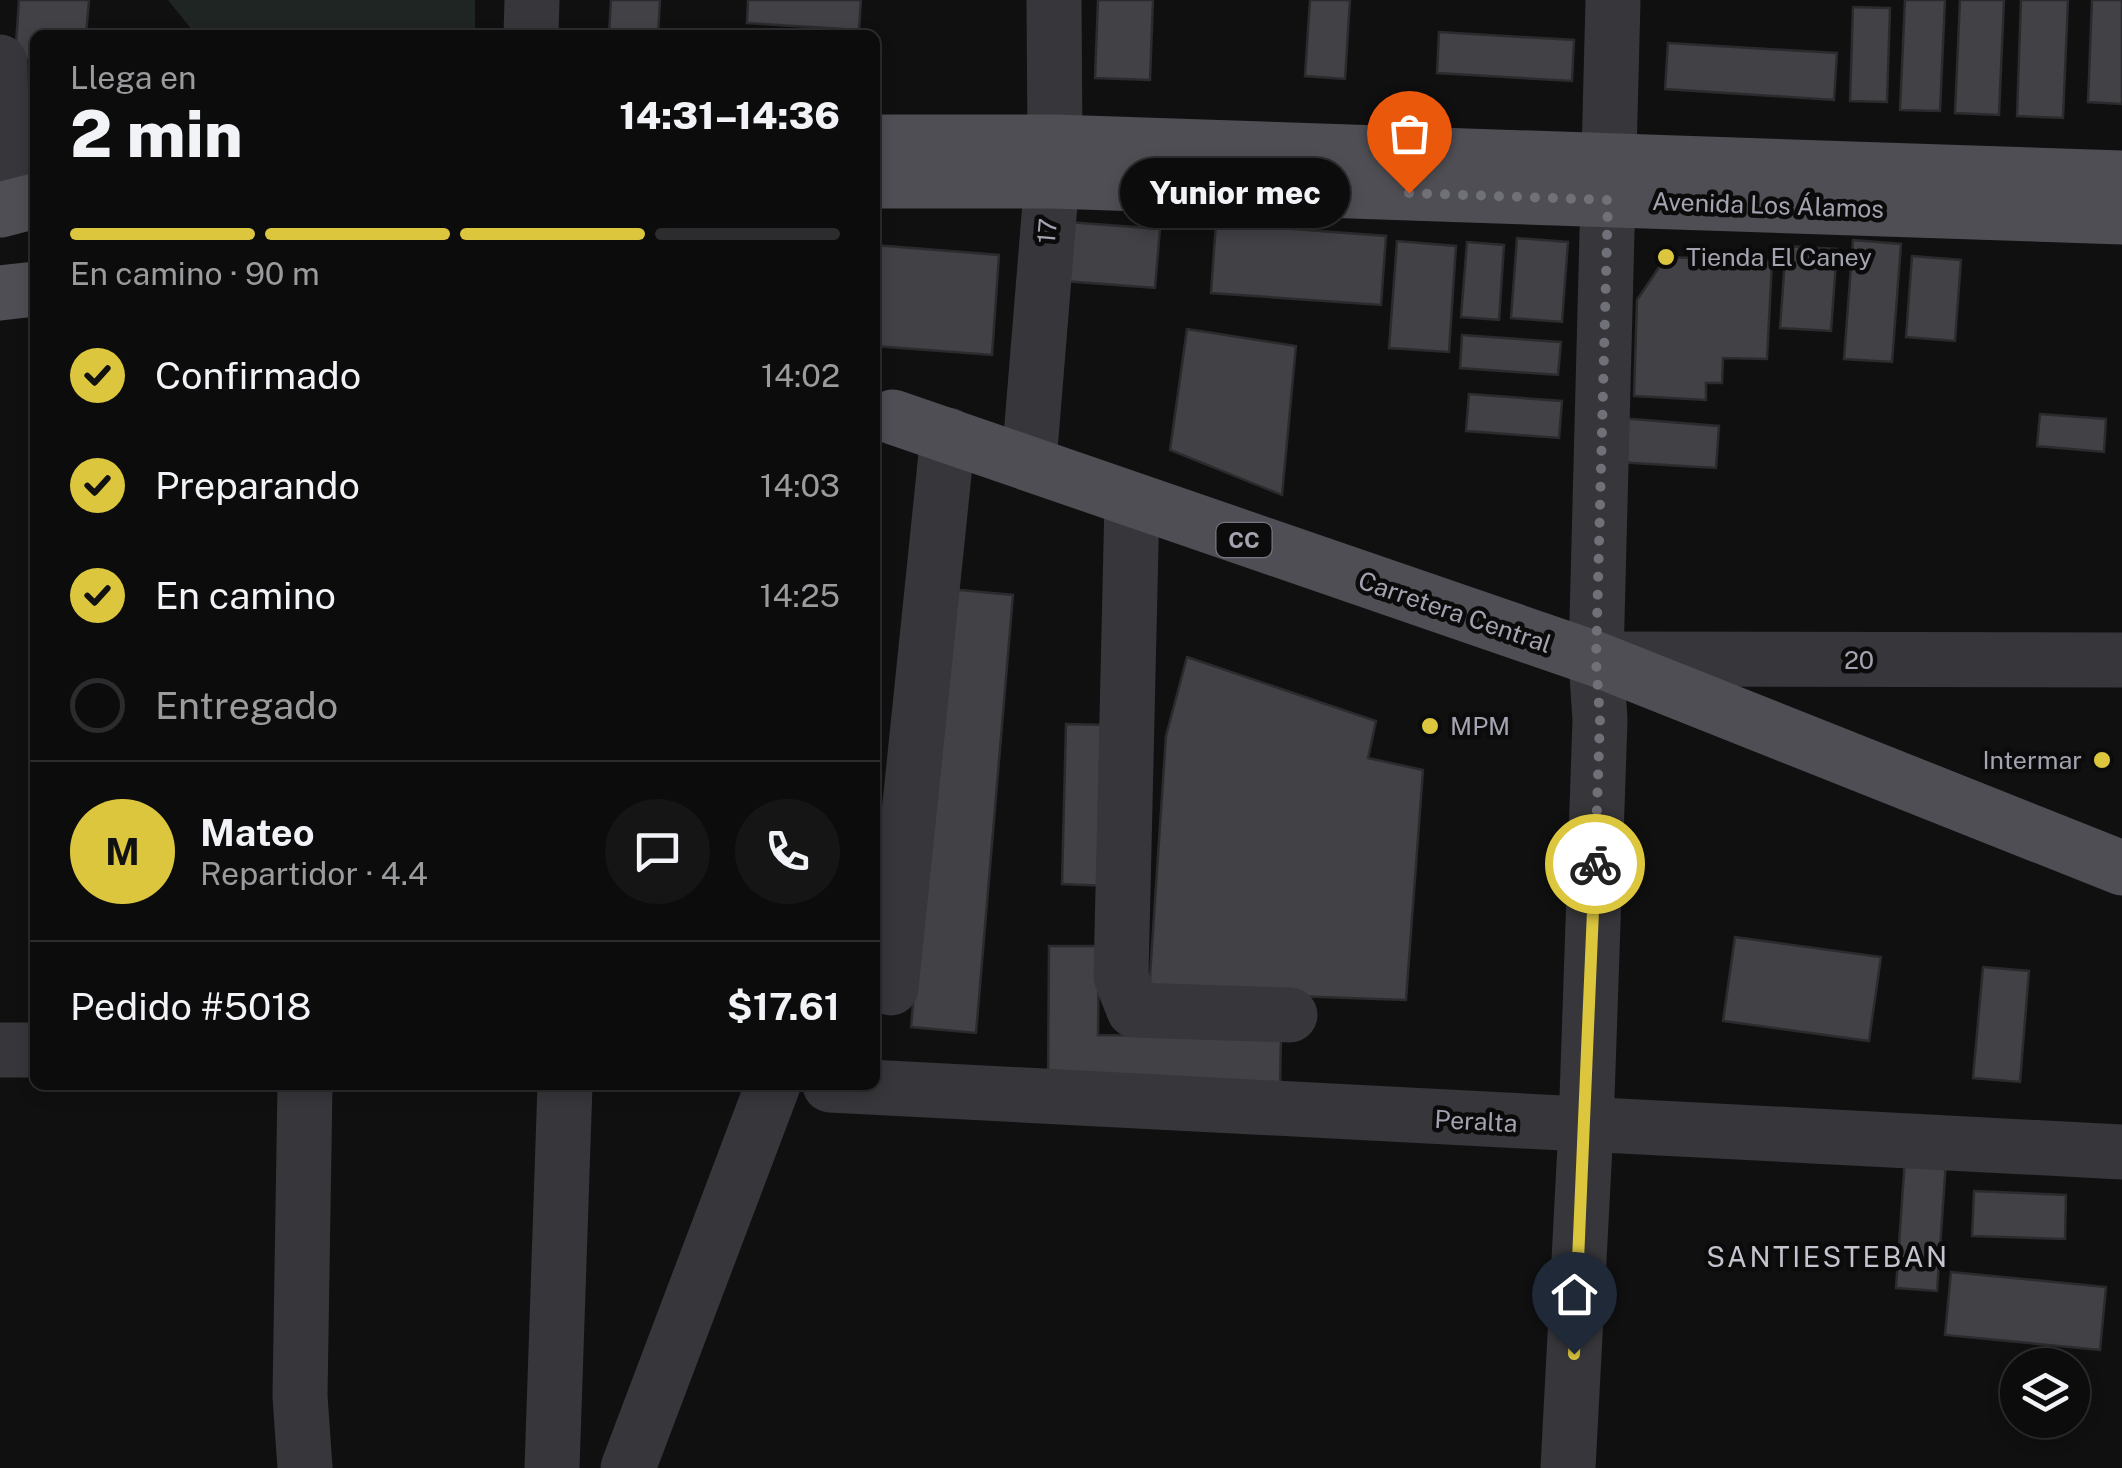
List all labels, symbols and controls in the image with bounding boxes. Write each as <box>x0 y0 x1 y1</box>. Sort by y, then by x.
text: Llega en <box>70 59 196 96</box>
pin <box>1367 91 1452 194</box>
text: 14:31–14:36 <box>619 93 840 138</box>
text: 2 min <box>70 95 243 172</box>
icon: bag <box>1382 106 1437 161</box>
callout: Yunior mec <box>1119 158 1349 228</box>
text: Yunior mec <box>1149 174 1321 211</box>
street label: Avenida Los Álamos <box>1651 186 1885 224</box>
street label: 17 <box>1031 217 1063 245</box>
place label: Tienda El Caney <box>1686 242 1872 272</box>
marker: Tienda El Caney <box>1655 246 1677 268</box>
text: En camino · 90 m <box>70 255 320 292</box>
icon: check <box>70 348 125 403</box>
text: Confirmado <box>155 353 361 398</box>
text: 14:02 <box>761 357 840 394</box>
icon: check <box>70 458 125 513</box>
text: Preparando <box>155 463 360 508</box>
text: 14:03 <box>760 467 840 504</box>
road number: CC <box>1216 523 1272 557</box>
street label: Carretera Central <box>1355 565 1555 659</box>
icon: check <box>70 568 125 623</box>
text: En camino <box>155 573 336 618</box>
text: 14:25 <box>759 577 840 614</box>
street label: 20 <box>1844 645 1874 675</box>
text: Entregado <box>155 683 338 728</box>
place label: MPM <box>1450 711 1510 741</box>
marker: MPM <box>1419 715 1441 737</box>
place label: Intermar <box>1983 745 2082 775</box>
marker: Intermar <box>2091 749 2113 771</box>
button: chat <box>605 799 710 904</box>
button: phone <box>735 799 840 904</box>
text: Mateo <box>200 810 315 855</box>
courier <box>1545 814 1645 914</box>
text: M <box>105 829 140 874</box>
icon: bike <box>1568 837 1623 892</box>
text: Repartidor · 4.4 <box>200 855 428 892</box>
text: Pedido #5018 <box>70 984 311 1029</box>
text: $17.61 <box>727 984 840 1029</box>
street label: Peralta <box>1434 1104 1518 1138</box>
district label: SANTIESTEBAN <box>1706 1240 1950 1273</box>
pin <box>1532 1252 1617 1355</box>
icon: home <box>1547 1267 1602 1322</box>
map controls <box>2000 1348 2090 1438</box>
button: layers <box>2000 1348 2090 1438</box>

